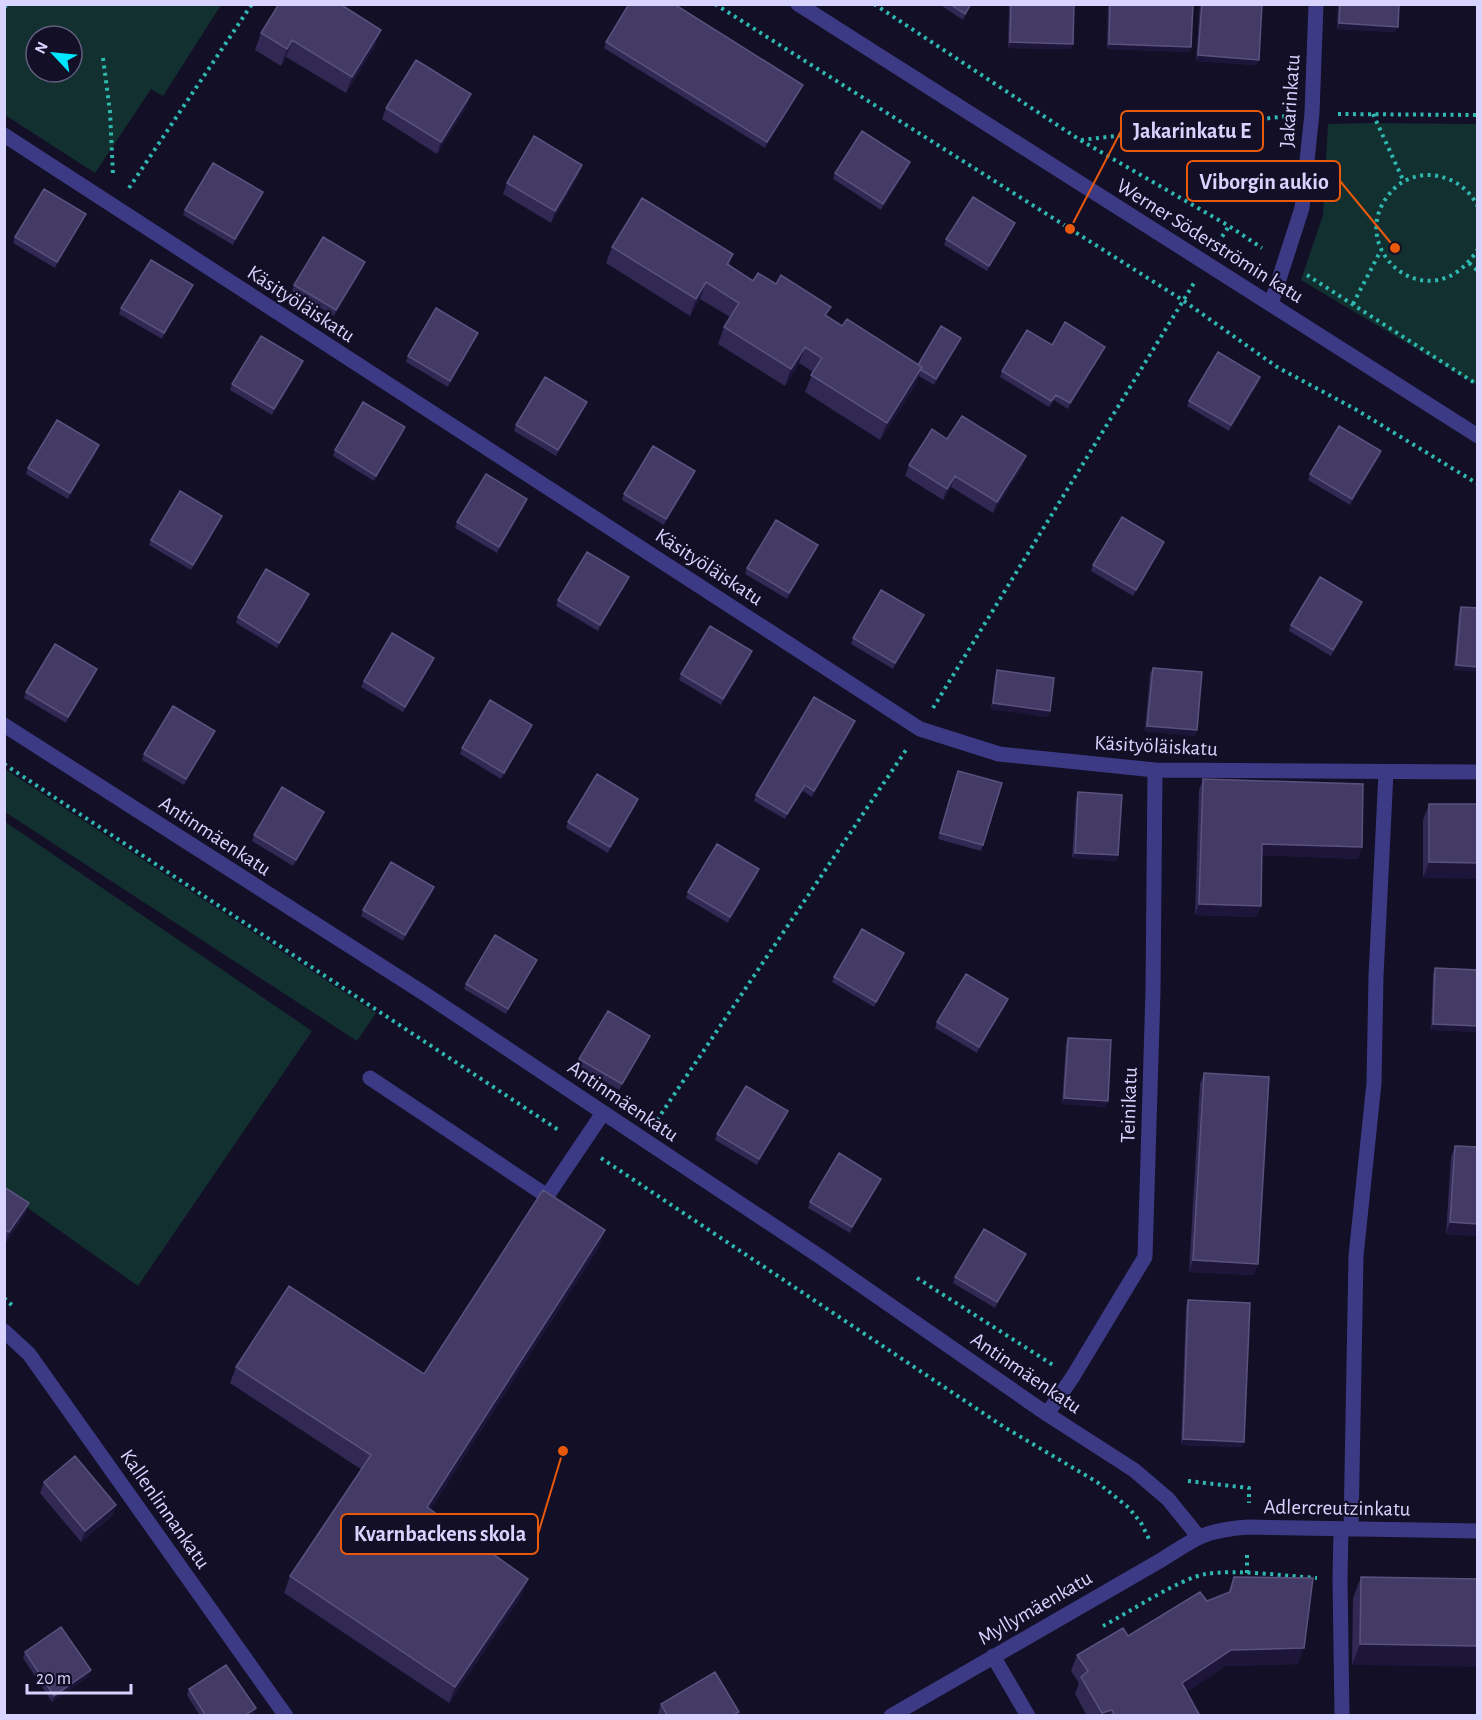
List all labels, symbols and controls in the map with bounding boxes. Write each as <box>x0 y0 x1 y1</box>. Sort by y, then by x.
north arrow <box>24 24 84 84</box>
text: N <box>32 39 51 56</box>
street label: Jakarinkatu <box>1276 53 1304 148</box>
callout: Jakarinkatu E <box>1121 111 1263 151</box>
text: Jakarinkatu E <box>1133 120 1251 142</box>
callout: Viborgin aukio <box>1187 161 1340 201</box>
text: Viborgin aukio <box>1199 171 1329 193</box>
street label: Werner Söderströmin katu <box>1113 175 1307 307</box>
street label: Käsityöläiskatu <box>243 262 359 347</box>
street label: Käsityöläiskatu <box>651 525 767 610</box>
street label: Käsityöläiskatu <box>1094 732 1219 760</box>
street label: Antinmäenkatu <box>155 792 275 880</box>
street label: Antinmäenkatu <box>564 1056 682 1146</box>
street label: Teinikatu <box>1117 1066 1141 1143</box>
street label: Antinmäenkatu <box>967 1328 1085 1418</box>
street label: Kallenlinnankatu <box>116 1446 214 1573</box>
street label: Adlercreutzinkatu <box>1263 1496 1411 1520</box>
callout: Kvarnbackens skola <box>341 1514 538 1554</box>
text: Kvarnbackens skola <box>354 1523 527 1545</box>
street label: Myllymäenkatu <box>974 1567 1096 1649</box>
scale bar <box>27 1657 130 1695</box>
text: 20 m <box>36 1670 71 1688</box>

